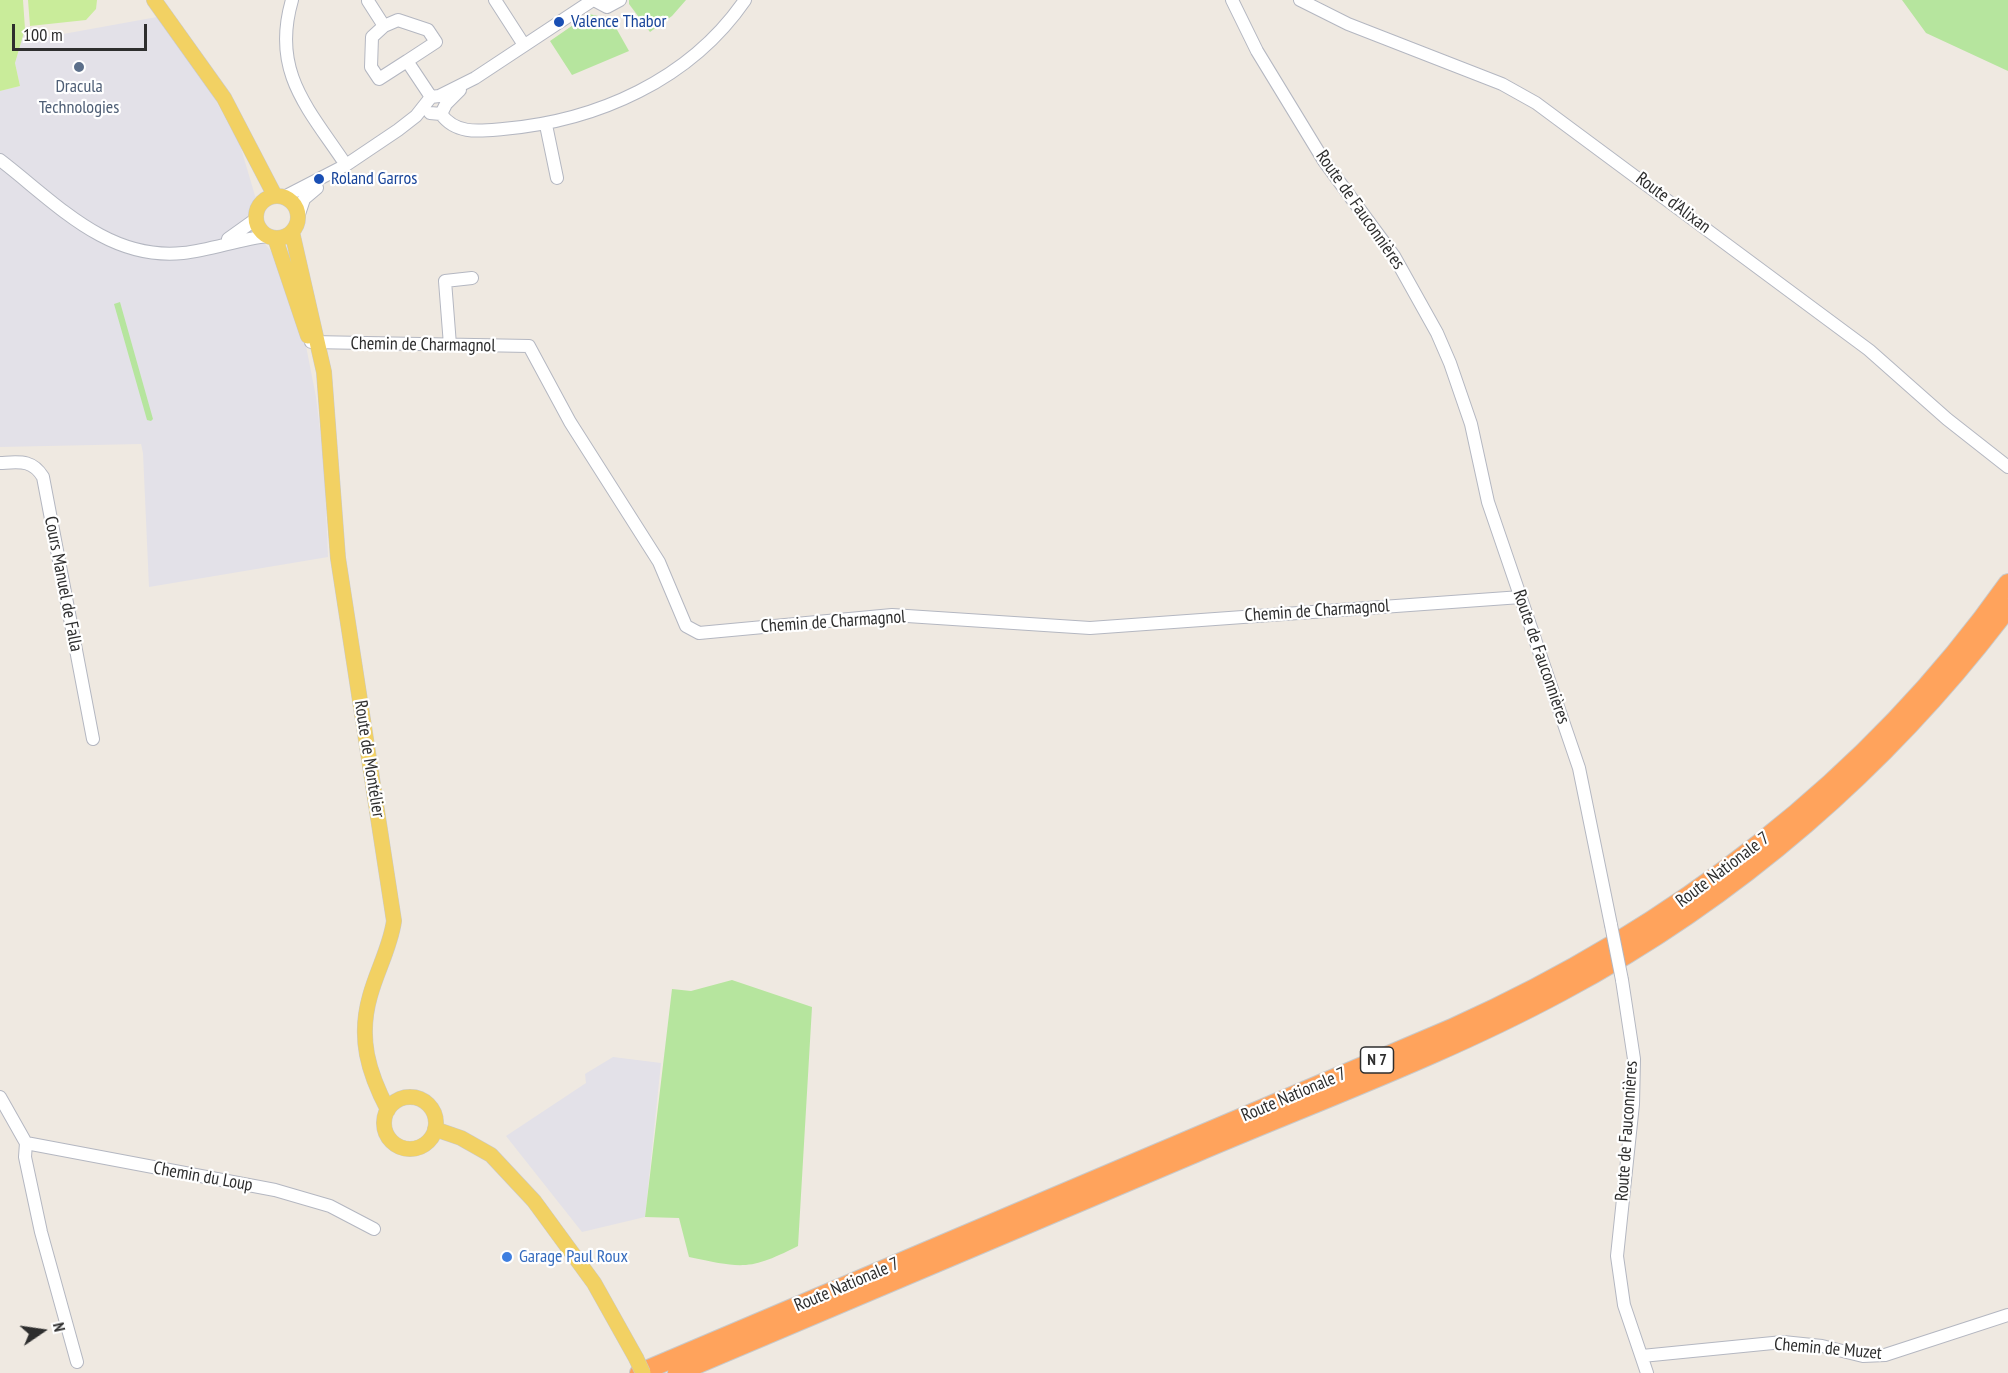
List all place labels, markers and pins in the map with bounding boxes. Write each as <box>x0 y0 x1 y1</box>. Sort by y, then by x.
place label: Valence Thabor <box>571 11 666 33</box>
marker: Valence Thabor <box>552 15 566 29</box>
marker: Dracula Technologies <box>72 60 86 74</box>
place label: Dracula Technologies <box>39 76 119 118</box>
place label: Roland Garros <box>331 168 417 190</box>
marker: Roland Garros <box>312 172 326 186</box>
place label: Garage Paul Roux <box>519 1246 628 1268</box>
marker: Garage Paul Roux <box>500 1250 514 1264</box>

